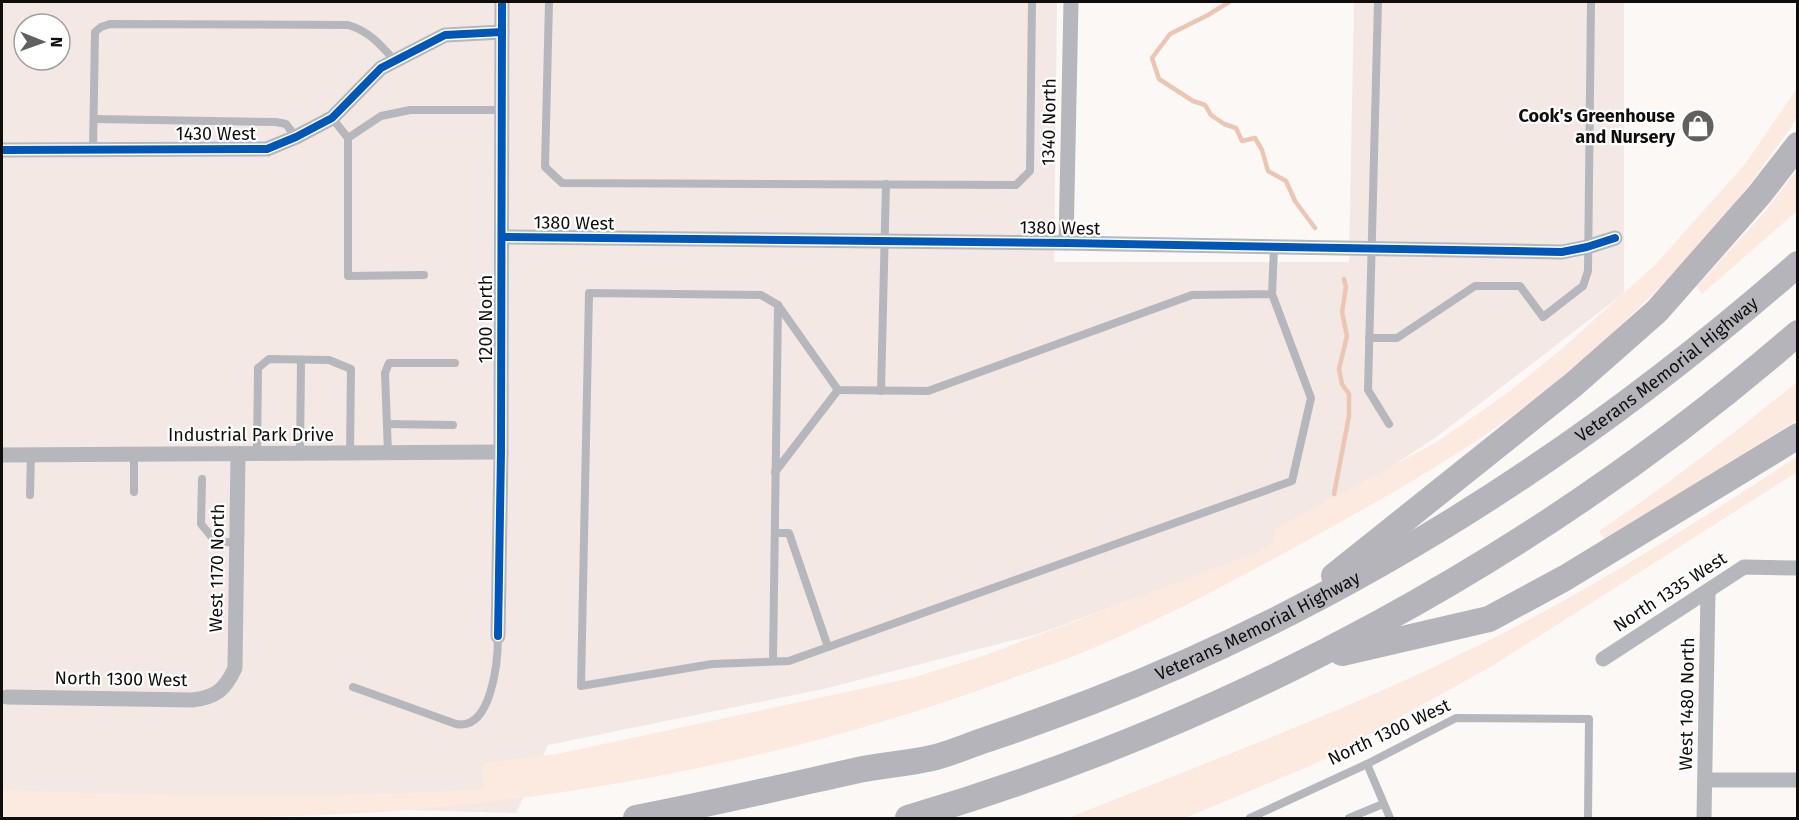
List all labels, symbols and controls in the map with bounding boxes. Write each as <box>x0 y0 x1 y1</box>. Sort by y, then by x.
north arrow <box>12 12 72 72</box>
text: N <box>47 37 66 48</box>
street label: 1340 North <box>1037 78 1061 166</box>
place label: Cook's Greenhouse and Nursery <box>1519 105 1676 148</box>
shop icon: Cook's Greenhouse and Nursery <box>1680 108 1716 144</box>
street label: 1430 West <box>176 123 257 145</box>
street label: 1380 West <box>533 211 615 235</box>
street label: 1380 West <box>1019 216 1101 240</box>
street label: 1200 North <box>475 275 497 363</box>
street label: Veterans Memorial Highway <box>1571 292 1763 447</box>
street label: Industrial Park Drive <box>168 424 334 446</box>
street label: West 1170 North <box>205 503 229 633</box>
street label: North 1335 West <box>1609 547 1731 637</box>
street label: Veterans Memorial Highway <box>1152 566 1364 685</box>
street label: West 1480 North <box>1675 637 1699 771</box>
street label: North 1300 West <box>55 667 188 691</box>
street label: North 1300 West <box>1324 694 1454 770</box>

